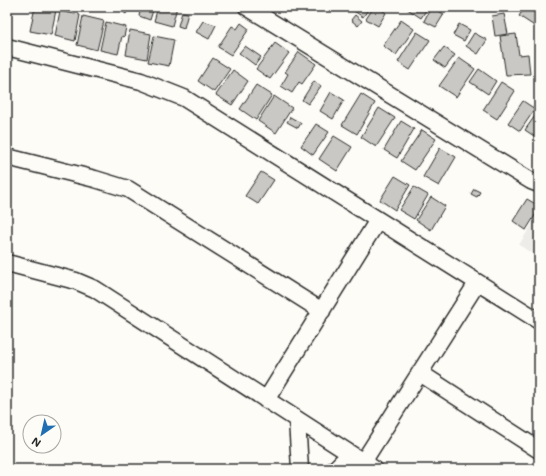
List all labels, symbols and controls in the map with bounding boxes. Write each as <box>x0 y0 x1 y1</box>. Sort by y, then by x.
north arrow <box>22 414 62 454</box>
text: N <box>28 434 44 451</box>

